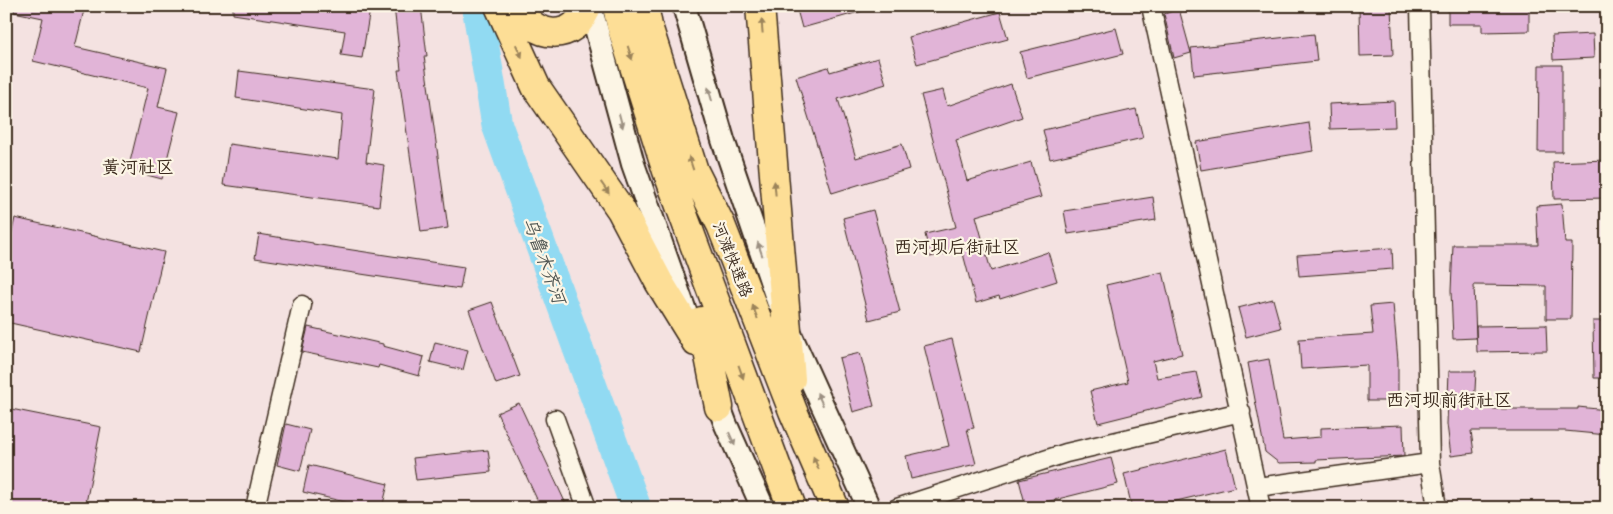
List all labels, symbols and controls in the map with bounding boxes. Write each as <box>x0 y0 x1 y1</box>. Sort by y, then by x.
one-way arrow <box>758 17 766 33</box>
one-way arrow <box>515 44 523 58</box>
one-way arrow <box>627 46 634 61</box>
one-way arrow <box>705 87 713 102</box>
one-way arrow <box>618 113 626 128</box>
district label: 黄河社区 <box>102 152 174 179</box>
one-way arrow <box>687 155 695 170</box>
one-way arrow <box>771 179 779 195</box>
one-way arrow <box>601 181 610 194</box>
water label: 乌鲁木齐河 <box>518 213 575 310</box>
street label: 河滩快速路 <box>708 217 760 301</box>
district label: 西河坝后街社区 <box>894 232 1020 259</box>
one-way arrow <box>756 241 763 256</box>
one-way arrow <box>751 304 759 319</box>
one-way arrow <box>737 365 745 380</box>
district label: 西河坝前街社区 <box>1386 385 1512 412</box>
one-way arrow <box>816 392 824 406</box>
one-way arrow <box>729 432 737 446</box>
one-way arrow <box>812 455 820 470</box>

